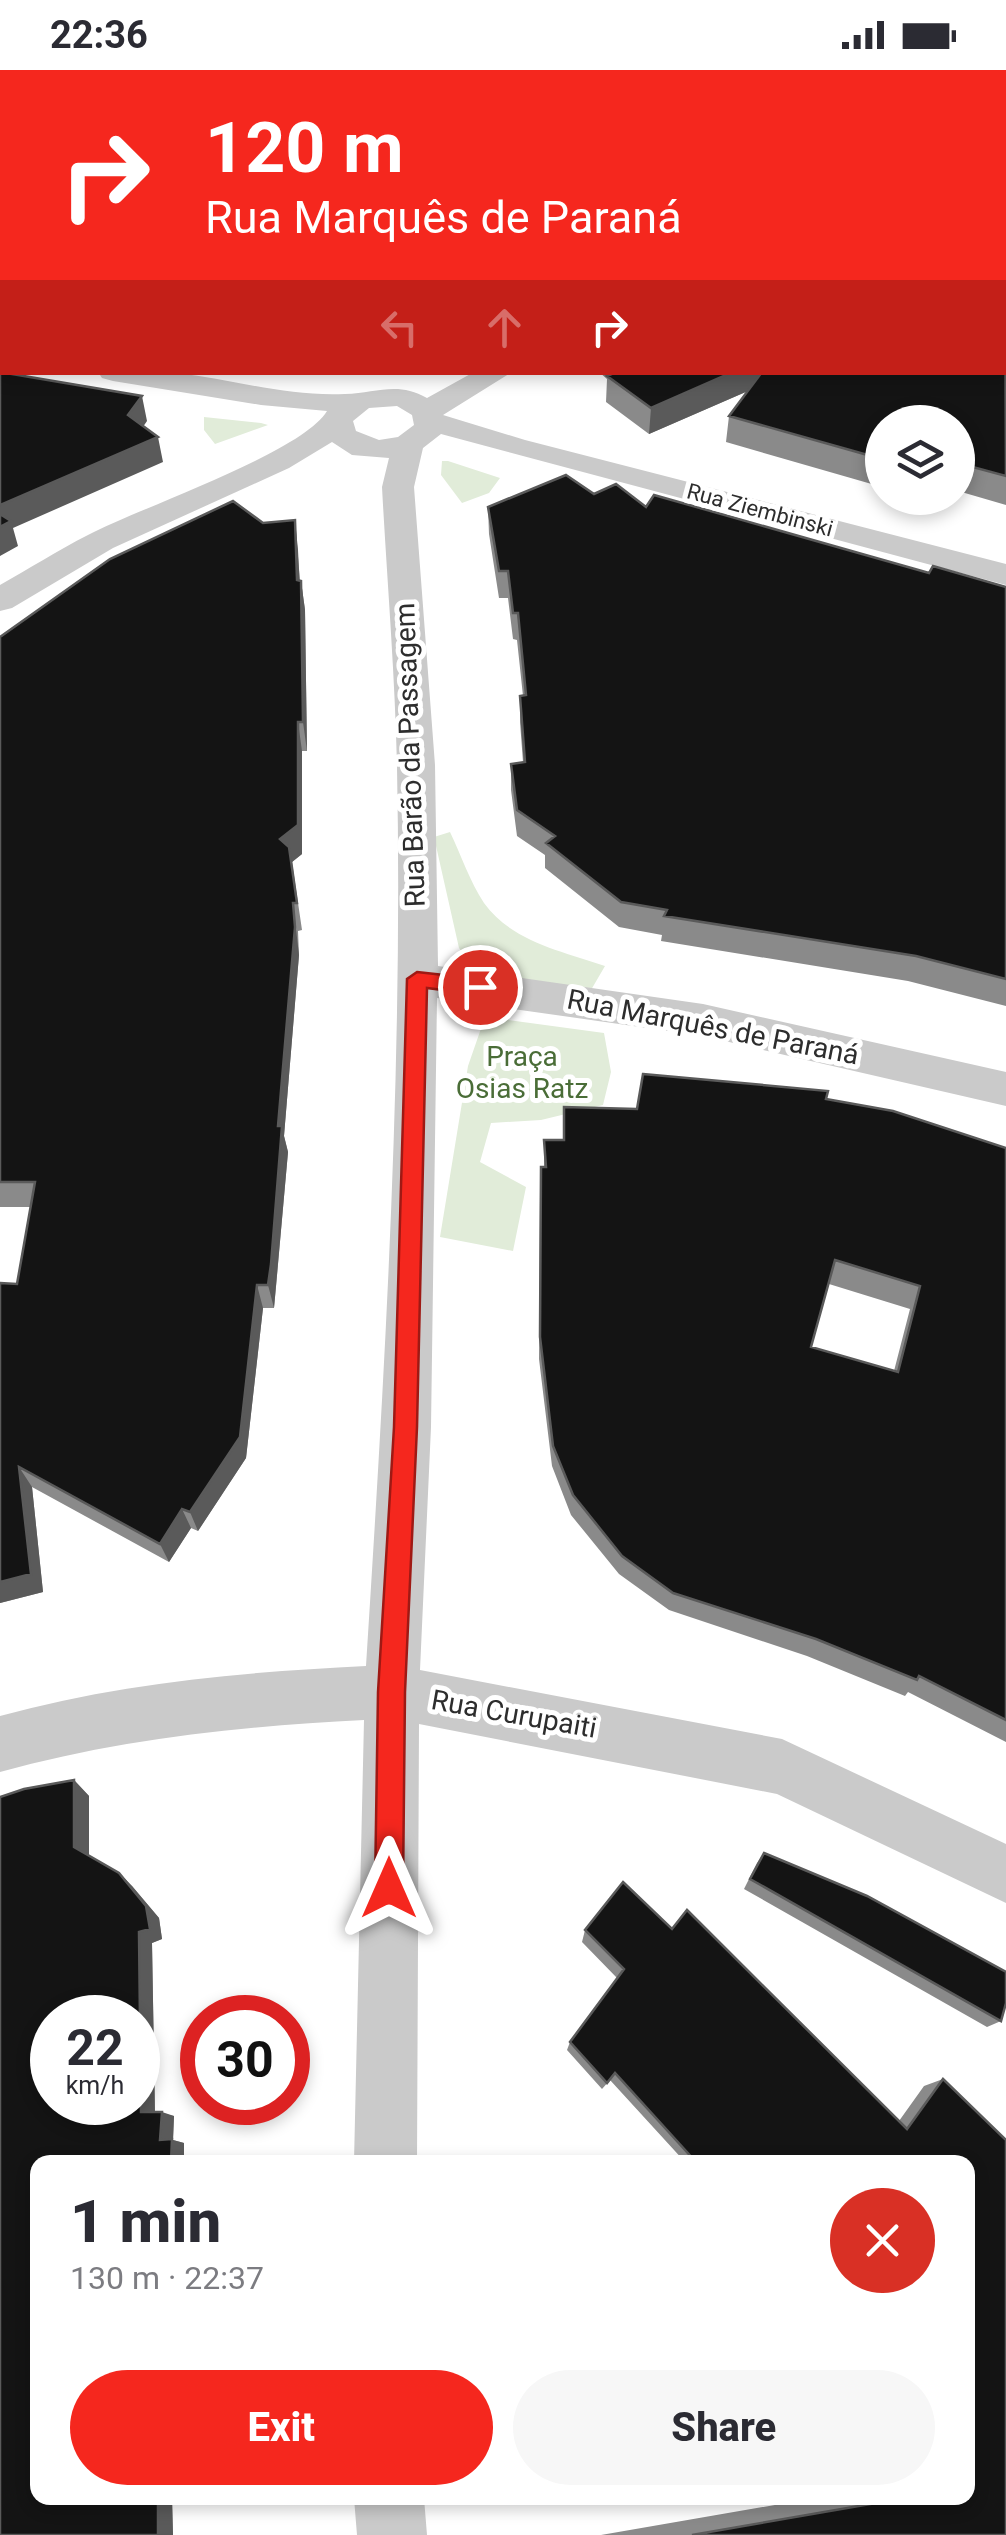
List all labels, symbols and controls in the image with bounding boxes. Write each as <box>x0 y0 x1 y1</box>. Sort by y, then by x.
text: 22:36 <box>50 13 148 57</box>
text: 120 m <box>205 107 404 189</box>
icon: right <box>40 110 170 240</box>
text: Rua Marquês de Paraná <box>205 191 682 244</box>
icon: left <box>372 300 427 355</box>
icon: ahead <box>477 300 532 355</box>
icon: right <box>582 300 637 355</box>
map controls <box>865 405 975 515</box>
button: layers <box>865 405 975 515</box>
street label: Rua Ziembinski <box>684 478 836 542</box>
street label: Rua Barão da Passagem <box>388 602 432 908</box>
pin <box>438 945 523 1030</box>
icon: arrive <box>453 960 508 1015</box>
street label: Rua Marquês de Paraná <box>564 983 862 1071</box>
park label: Praça Osias Ratz <box>456 1040 588 1105</box>
street label: Rua Curupaiti <box>429 1683 599 1745</box>
position arrow <box>337 1836 441 1940</box>
speed limit sign: 30 <box>180 1995 310 2125</box>
text: 22 <box>66 2019 124 2077</box>
text: km/h <box>66 2071 124 2100</box>
text: 1 min <box>70 2186 221 2257</box>
button: close <box>830 2188 935 2293</box>
text: 130 m · 22:37 <box>70 2259 264 2297</box>
button: Exit <box>70 2370 493 2485</box>
button: Share <box>513 2370 935 2485</box>

